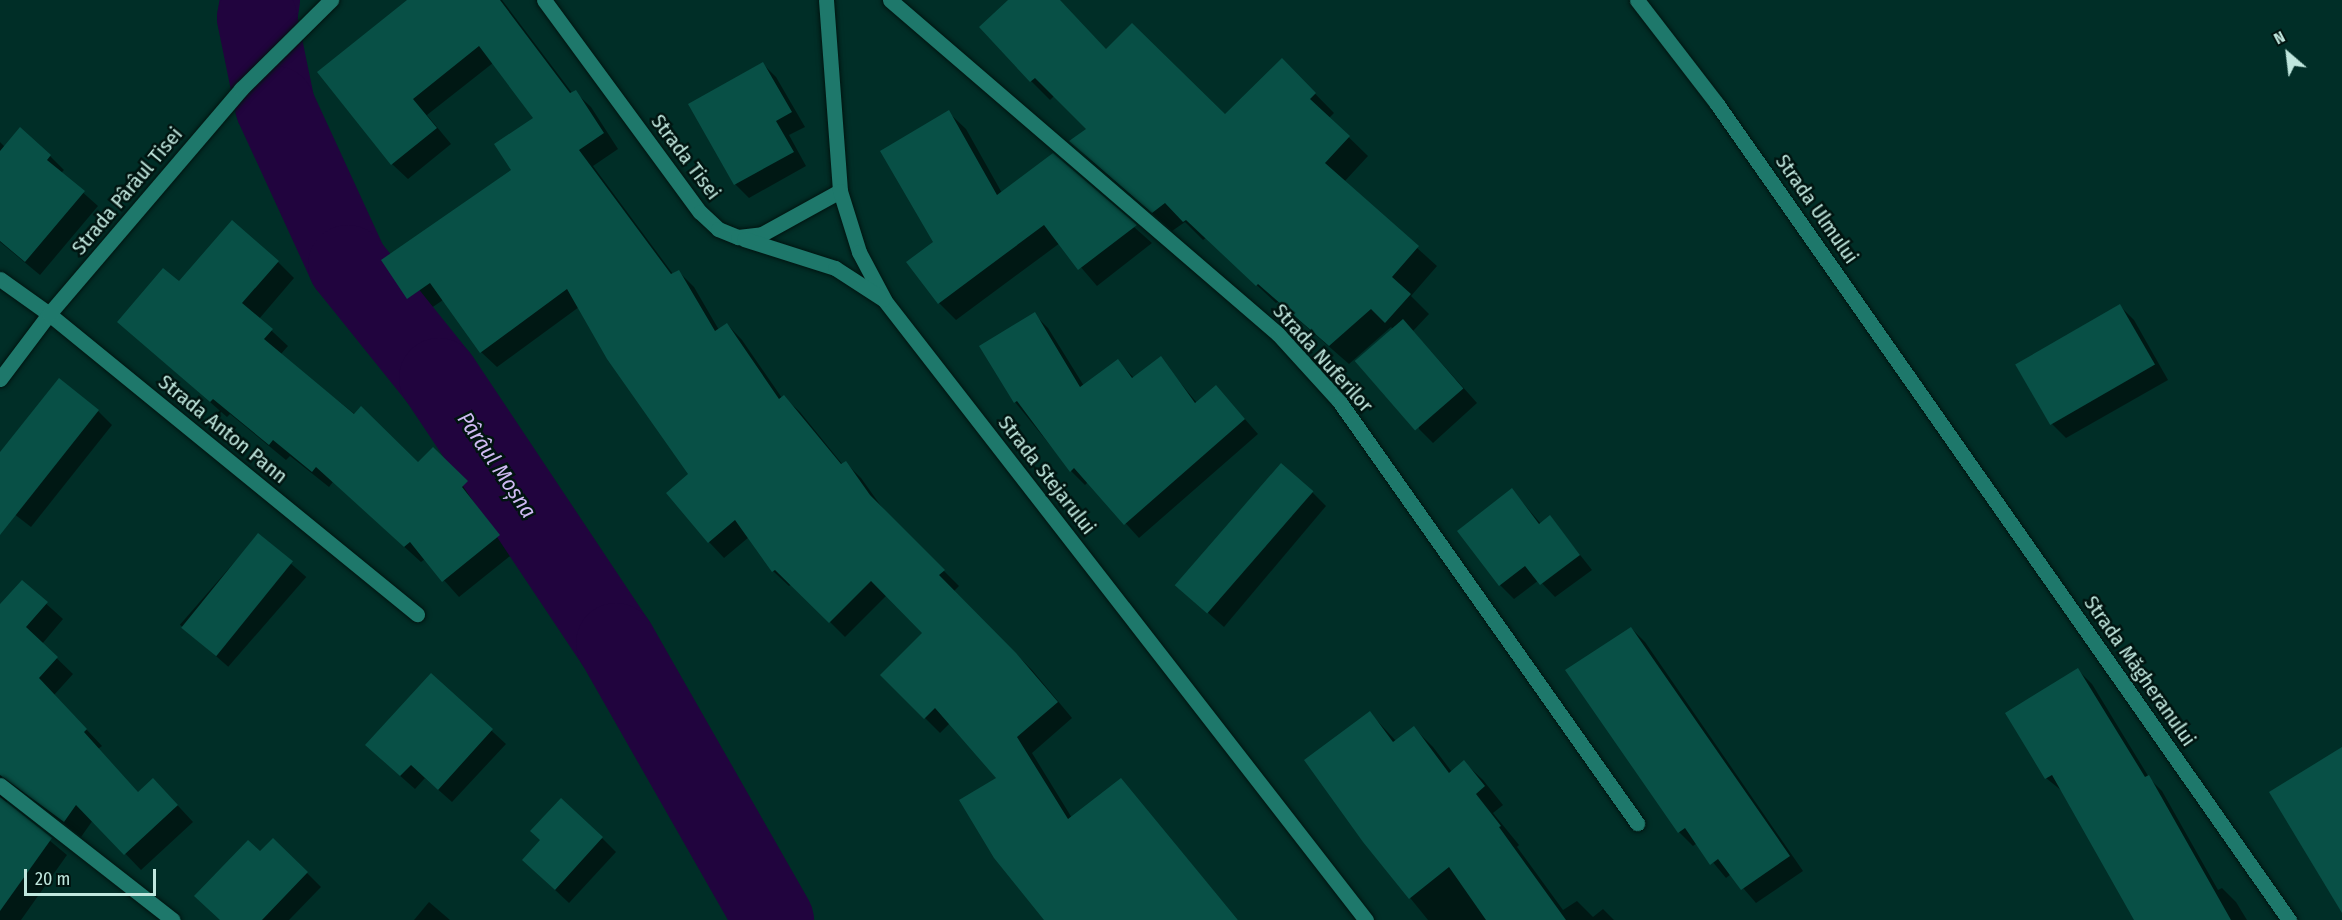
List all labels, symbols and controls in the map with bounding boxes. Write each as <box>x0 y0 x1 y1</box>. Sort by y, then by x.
north arrow <box>2258 24 2318 84</box>
text: N <box>2271 27 2288 48</box>
street label: Strada Tisei <box>646 109 726 205</box>
street label: Strada Pârâul Tisei <box>66 122 188 260</box>
street label: Strada Ulmului <box>1770 150 1864 268</box>
street label: Strada Nuferilor <box>1268 298 1378 418</box>
street label: Strada Anton Pann <box>153 369 293 489</box>
water label: Pârâul Moșna <box>452 407 542 523</box>
street label: Strada Stejarului <box>993 411 1101 539</box>
street label: Strada Măgheranului <box>2079 591 2201 751</box>
scale bar <box>27 857 159 895</box>
text: 20 m <box>35 868 70 890</box>

